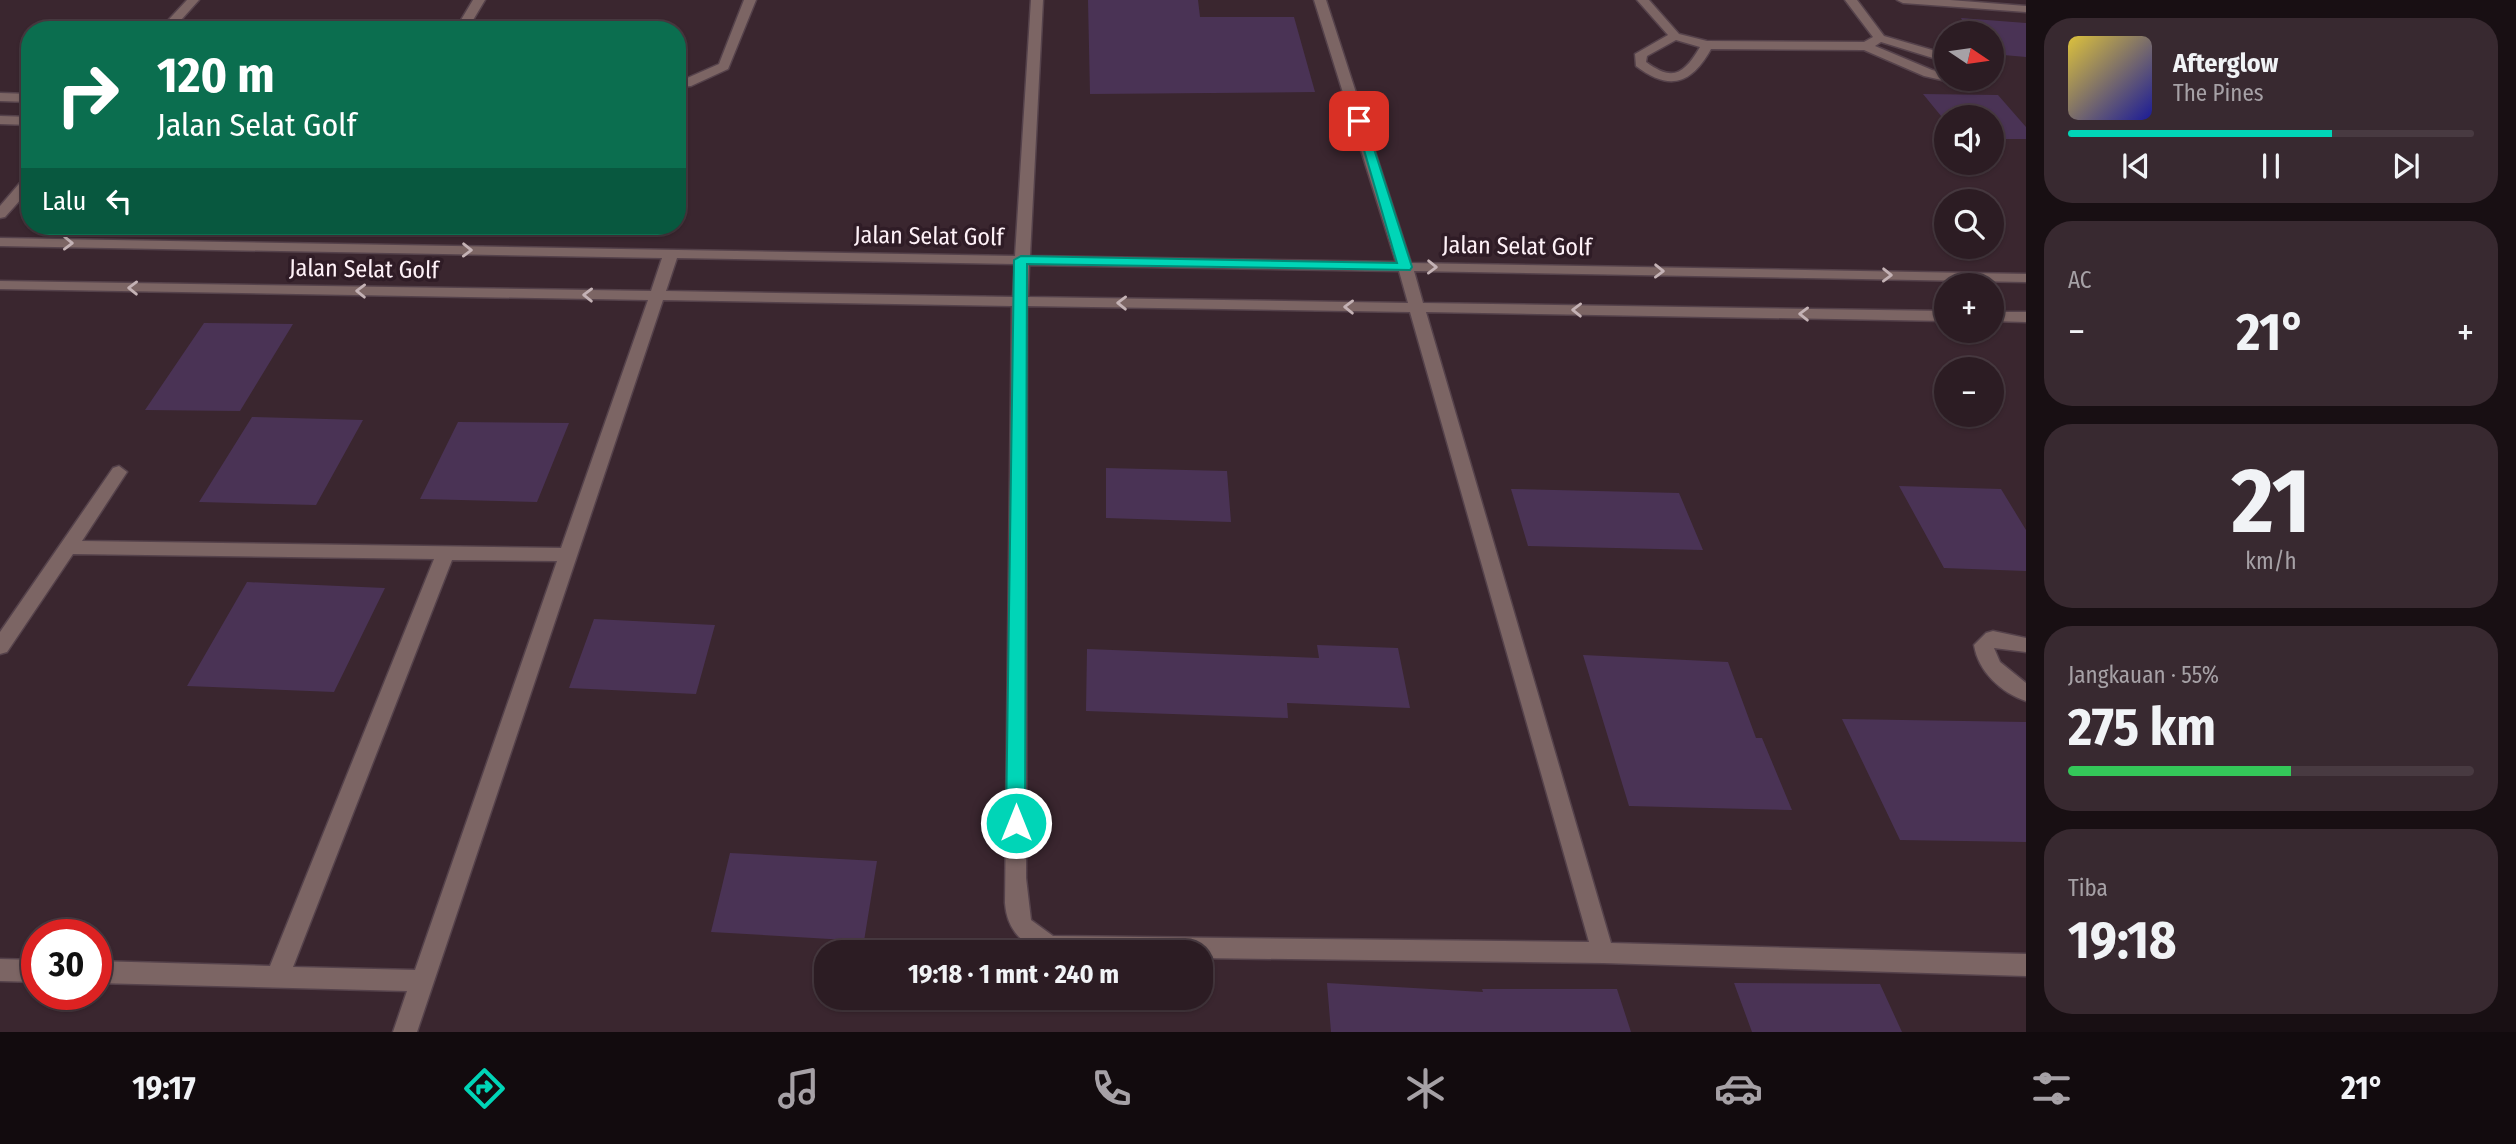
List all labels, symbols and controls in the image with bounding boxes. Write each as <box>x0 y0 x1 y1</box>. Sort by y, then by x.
north arrow <box>1934 21 2004 91</box>
map controls <box>1934 21 2004 427</box>
text: 120 m <box>157 46 275 105</box>
text: Afterglow <box>2173 48 2278 79</box>
icon: right <box>42 49 133 140</box>
text: The Pines <box>2173 79 2264 107</box>
pin <box>1329 91 1389 151</box>
icon: arrive <box>1340 102 1378 140</box>
button: sound <box>1934 105 2004 175</box>
text: Jalan Selat Golf <box>157 106 357 144</box>
icon: previous <box>2117 147 2155 185</box>
icon: pause <box>2252 147 2290 185</box>
icon: next <box>2387 147 2425 185</box>
icon: left <box>100 182 138 220</box>
text: Lalu <box>42 186 86 217</box>
button: search <box>1934 189 2004 259</box>
street label: Jalan Selat Golf <box>854 221 1006 251</box>
street label: Jalan Selat Golf <box>1442 231 1594 261</box>
one-way arrow <box>63 236 74 251</box>
one-way arrow <box>462 243 473 258</box>
street label: Jalan Selat Golf <box>289 254 441 284</box>
one-way arrow <box>1427 260 1438 275</box>
one-way arrow <box>1654 264 1665 279</box>
text: AC <box>2068 266 2092 294</box>
one-way arrow <box>1882 268 1893 283</box>
button: + <box>1934 273 2004 343</box>
one-way arrow <box>128 280 139 295</box>
one-way arrow <box>355 283 366 299</box>
one-way arrow <box>582 287 593 303</box>
one-way arrow <box>1116 295 1127 311</box>
one-way arrow <box>1344 299 1355 314</box>
text: 21° <box>2236 301 2306 364</box>
one-way arrow <box>1571 302 1582 318</box>
one-way arrow <box>1799 306 1809 322</box>
text: − <box>2068 309 2085 355</box>
text: + <box>2457 309 2474 355</box>
button: − <box>1934 357 2004 427</box>
text: 21 <box>2231 447 2311 556</box>
text: km/h <box>2245 547 2297 575</box>
text: Jangkauan · 55% <box>2068 661 2219 689</box>
text: 275 km <box>2068 696 2216 759</box>
position arrow <box>979 786 1053 860</box>
text: Tiba <box>2068 874 2108 902</box>
text: 19:18 <box>2068 909 2176 972</box>
speed limit sign: 30 <box>21 919 112 1010</box>
text: 19:18 · 1 mnt · 240 m <box>908 959 1119 990</box>
icon: directions <box>460 1064 509 1113</box>
icon: music <box>774 1064 823 1113</box>
icon: phone <box>1087 1064 1136 1113</box>
icon: climate <box>1401 1064 1450 1113</box>
icon: car <box>1714 1064 1763 1113</box>
icon: filters <box>2027 1064 2076 1113</box>
text: 19:17 <box>132 1069 196 1107</box>
text: 21° <box>2341 1069 2384 1107</box>

